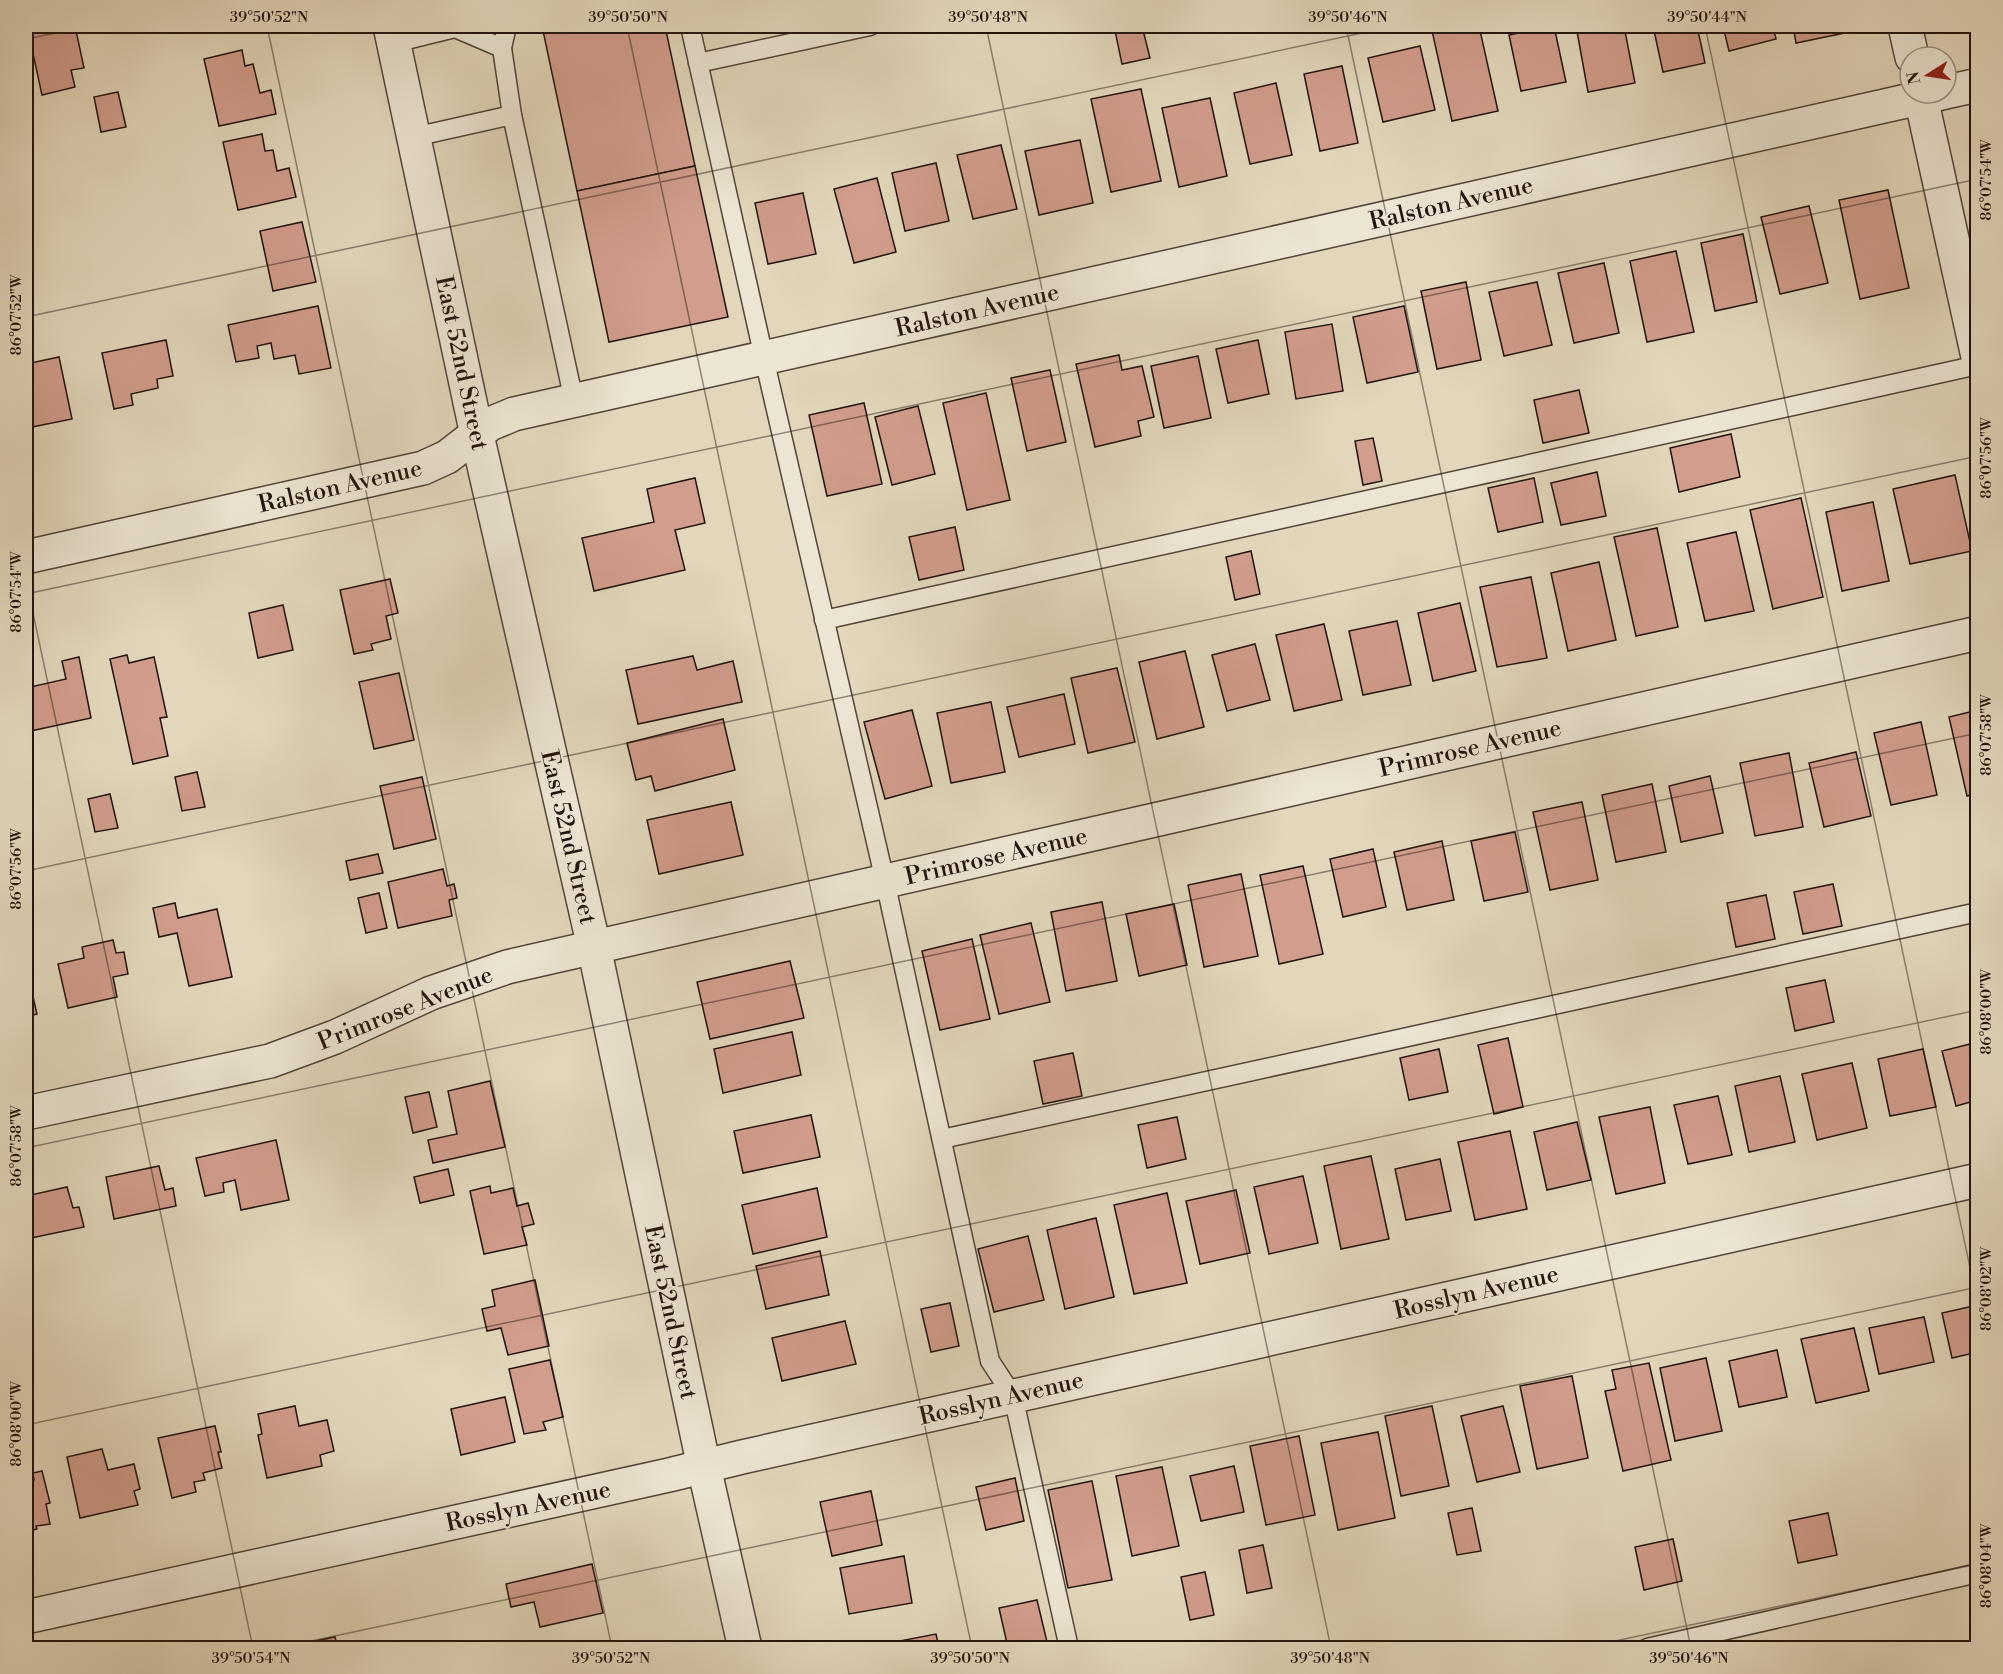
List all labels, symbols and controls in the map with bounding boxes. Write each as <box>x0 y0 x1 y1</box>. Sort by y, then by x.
text: 39°50'52"N <box>230 8 308 27</box>
text: 39°50'50"N <box>588 8 668 27</box>
text: 39°50'48"N <box>948 8 1028 27</box>
text: 39°50'46"N <box>1308 8 1388 27</box>
text: 39°50'44"N <box>1667 8 1747 27</box>
north arrow <box>1898 45 1958 105</box>
text: N <box>1903 69 1925 86</box>
text: 86°07'54"W <box>1977 139 1996 221</box>
street label: Ralston Avenue <box>1366 171 1536 237</box>
street label: East 52nd Street <box>428 273 494 454</box>
text: 86°07'52"W <box>7 274 26 355</box>
street label: Ralston Avenue <box>892 278 1062 344</box>
text: 86°07'56"W <box>1977 417 1996 499</box>
street label: Ralston Avenue <box>255 454 425 520</box>
text: 86°07'54"W <box>7 551 26 633</box>
text: 86°07'58"W <box>1977 694 1996 776</box>
street label: Primrose Avenue <box>1376 713 1564 785</box>
street label: East 52nd Street <box>533 747 603 928</box>
street label: Primrose Avenue <box>902 821 1090 893</box>
text: 86°07'56"W <box>7 828 26 910</box>
street label: Primrose Avenue <box>313 960 497 1058</box>
text: 86°08'00"W <box>1977 969 1996 1055</box>
text: 86°07'58"W <box>7 1105 26 1187</box>
street label: East 52nd Street <box>637 1222 703 1403</box>
text: 86°08'02"W <box>1977 1247 1996 1331</box>
street label: Rosslyn Avenue <box>1391 1259 1562 1326</box>
street label: Rosslyn Avenue <box>916 1365 1087 1432</box>
text: 86°08'00"W <box>7 1381 26 1467</box>
street label: Rosslyn Avenue <box>443 1475 614 1539</box>
text: 86°08'04"W <box>1977 1523 1996 1608</box>
text: 39°50'54"N <box>212 1649 290 1668</box>
text: 39°50'52"N <box>572 1649 650 1668</box>
text: 39°50'50"N <box>930 1649 1010 1668</box>
text: 39°50'48"N <box>1290 1649 1370 1668</box>
text: 39°50'46"N <box>1649 1649 1729 1668</box>

